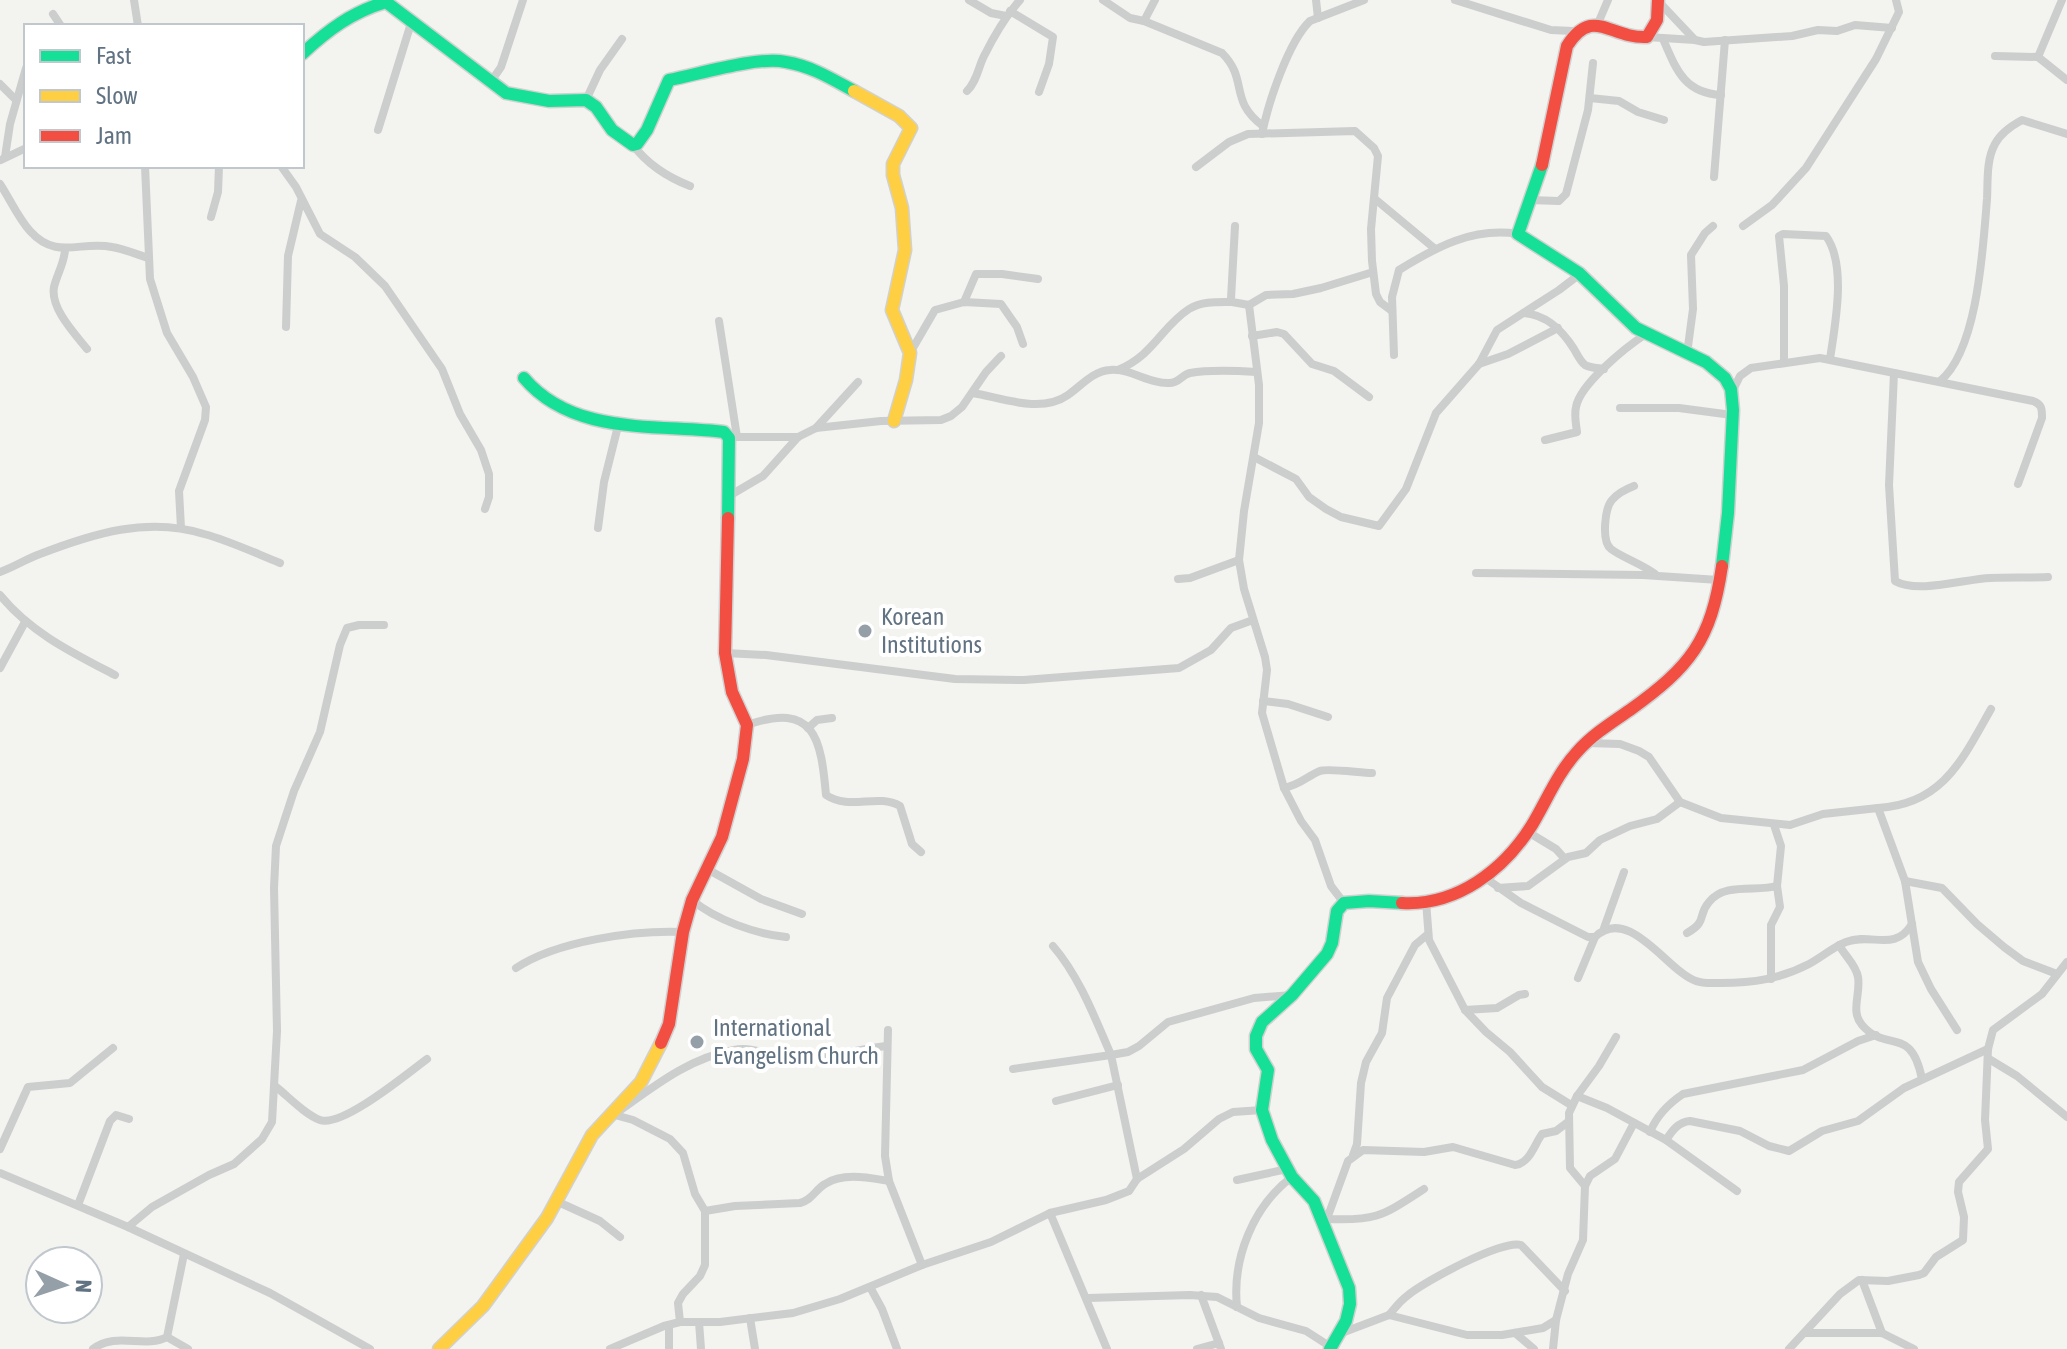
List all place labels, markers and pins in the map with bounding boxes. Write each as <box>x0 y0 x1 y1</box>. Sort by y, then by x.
place label: Korean Institutions <box>881 603 982 658</box>
marker: Korean Institutions <box>856 622 874 640</box>
place label: International Evangelism Church <box>713 1014 879 1069</box>
marker: International Evangelism Church <box>688 1033 706 1051</box>

